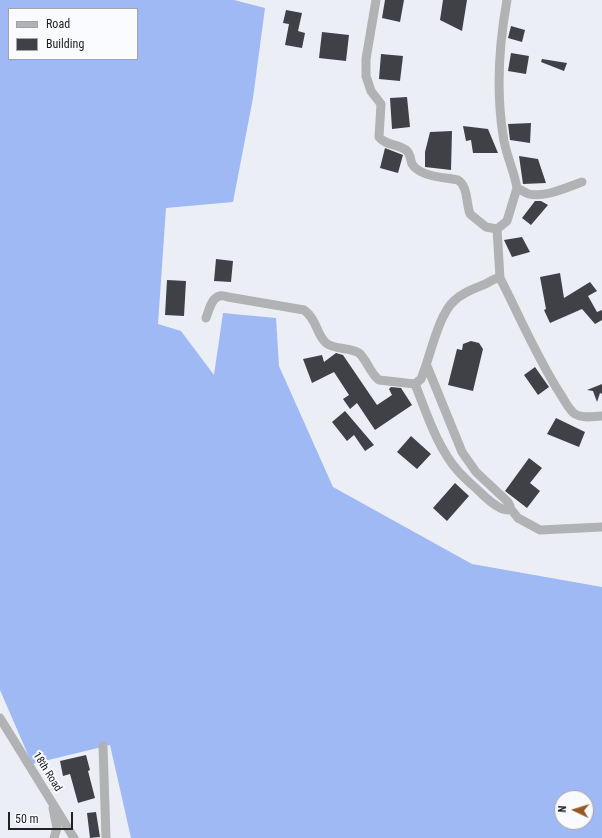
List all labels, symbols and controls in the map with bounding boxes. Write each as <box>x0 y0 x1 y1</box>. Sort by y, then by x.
legend <box>8 8 138 60</box>
text: Road <box>46 17 70 31</box>
text: Building <box>46 37 84 51</box>
street label: 18th Road <box>30 750 64 794</box>
north arrow <box>554 790 594 830</box>
scale bar <box>10 804 75 830</box>
text: N <box>556 805 569 813</box>
text: 50 m <box>15 812 39 826</box>

